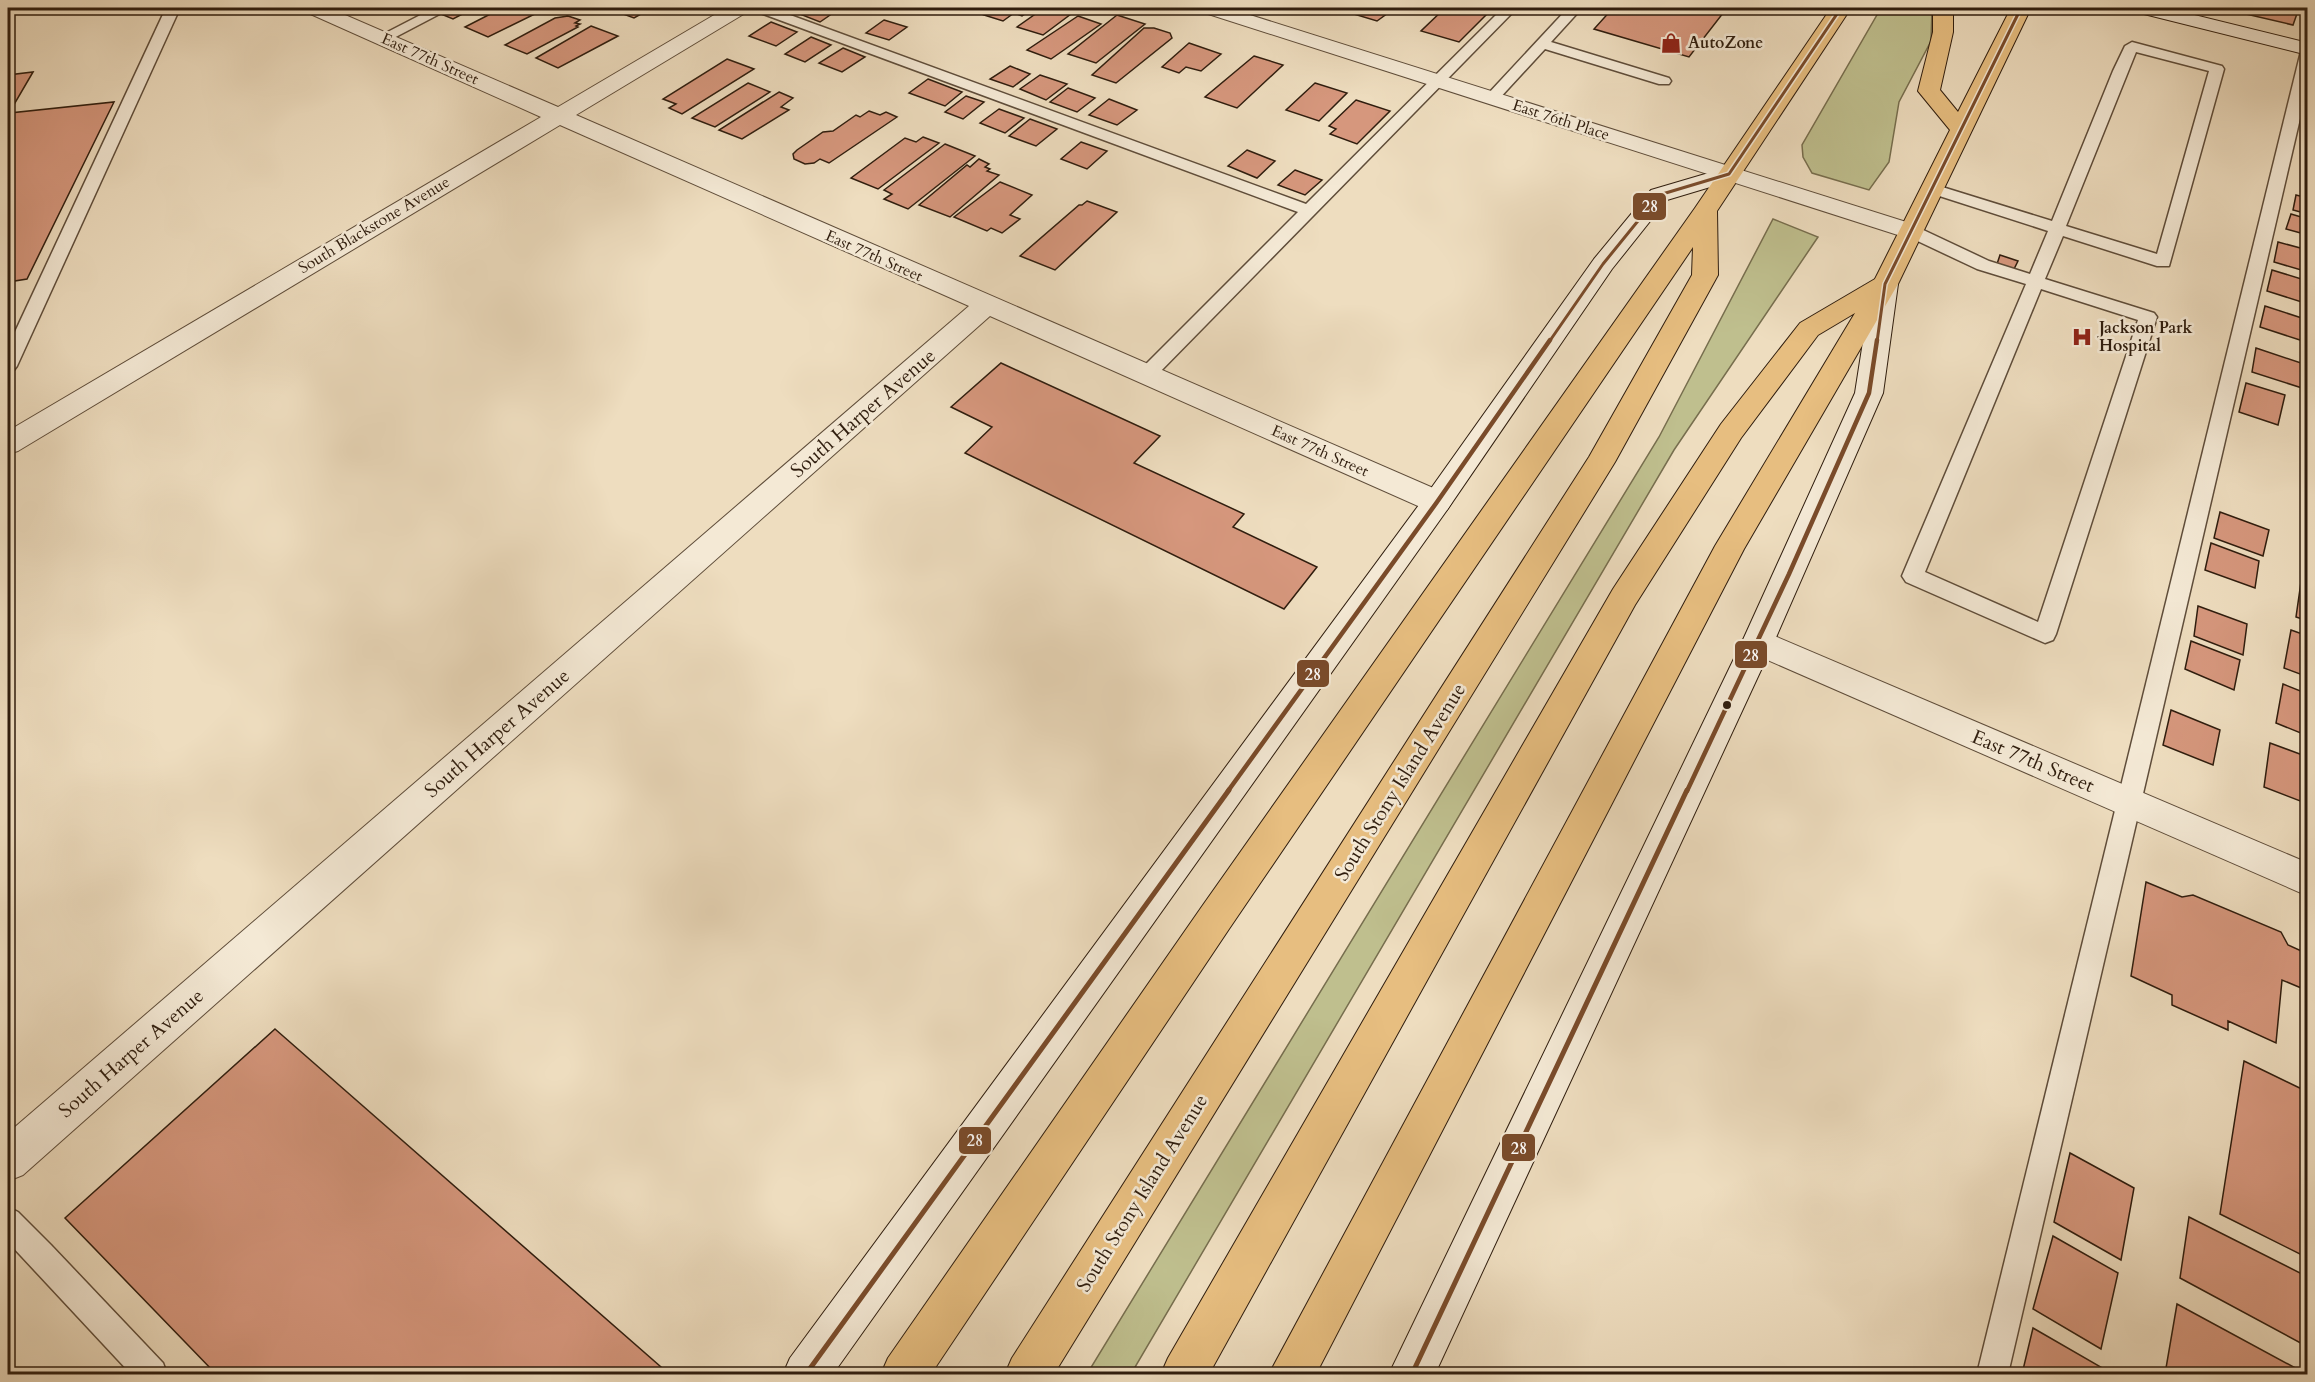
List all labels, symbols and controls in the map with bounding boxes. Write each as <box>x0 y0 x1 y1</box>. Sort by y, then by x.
street label: East 77th Street <box>378 28 482 90</box>
shop icon: AutoZone <box>1659 31 1683 55</box>
place label: AutoZone <box>1688 32 1763 54</box>
street label: East 76th Place <box>1510 94 1612 146</box>
street label: South Blackstone Avenue <box>294 171 454 279</box>
line badge: 28 <box>1632 192 1667 221</box>
text: 28 <box>1642 196 1658 218</box>
street label: East 77th Street <box>822 225 926 287</box>
place label: Jackson Park Hospital <box>2097 317 2193 357</box>
hospital icon: Jackson Park Hospital <box>2070 325 2094 349</box>
street label: South Harper Avenue <box>785 342 941 484</box>
street label: East 77th Street <box>1268 420 1372 482</box>
line badge: 28 <box>1734 640 1768 669</box>
text: 28 <box>1743 645 1759 667</box>
line badge: 28 <box>1296 659 1330 688</box>
street label: South Harper Avenue <box>419 662 575 804</box>
text: 28 <box>1305 664 1321 686</box>
street label: South Stony Island Avenue <box>1328 678 1472 886</box>
unlabelled marker <box>1721 699 1733 711</box>
street label: East 77th Street <box>1968 723 2099 799</box>
street label: South Harper Avenue <box>53 982 209 1124</box>
street label: South Stony Island Avenue <box>1070 1089 1214 1297</box>
line badge: 28 <box>958 1126 992 1155</box>
text: 28 <box>967 1130 983 1152</box>
line badge: 28 <box>1501 1133 1536 1162</box>
text: 28 <box>1511 1138 1527 1160</box>

